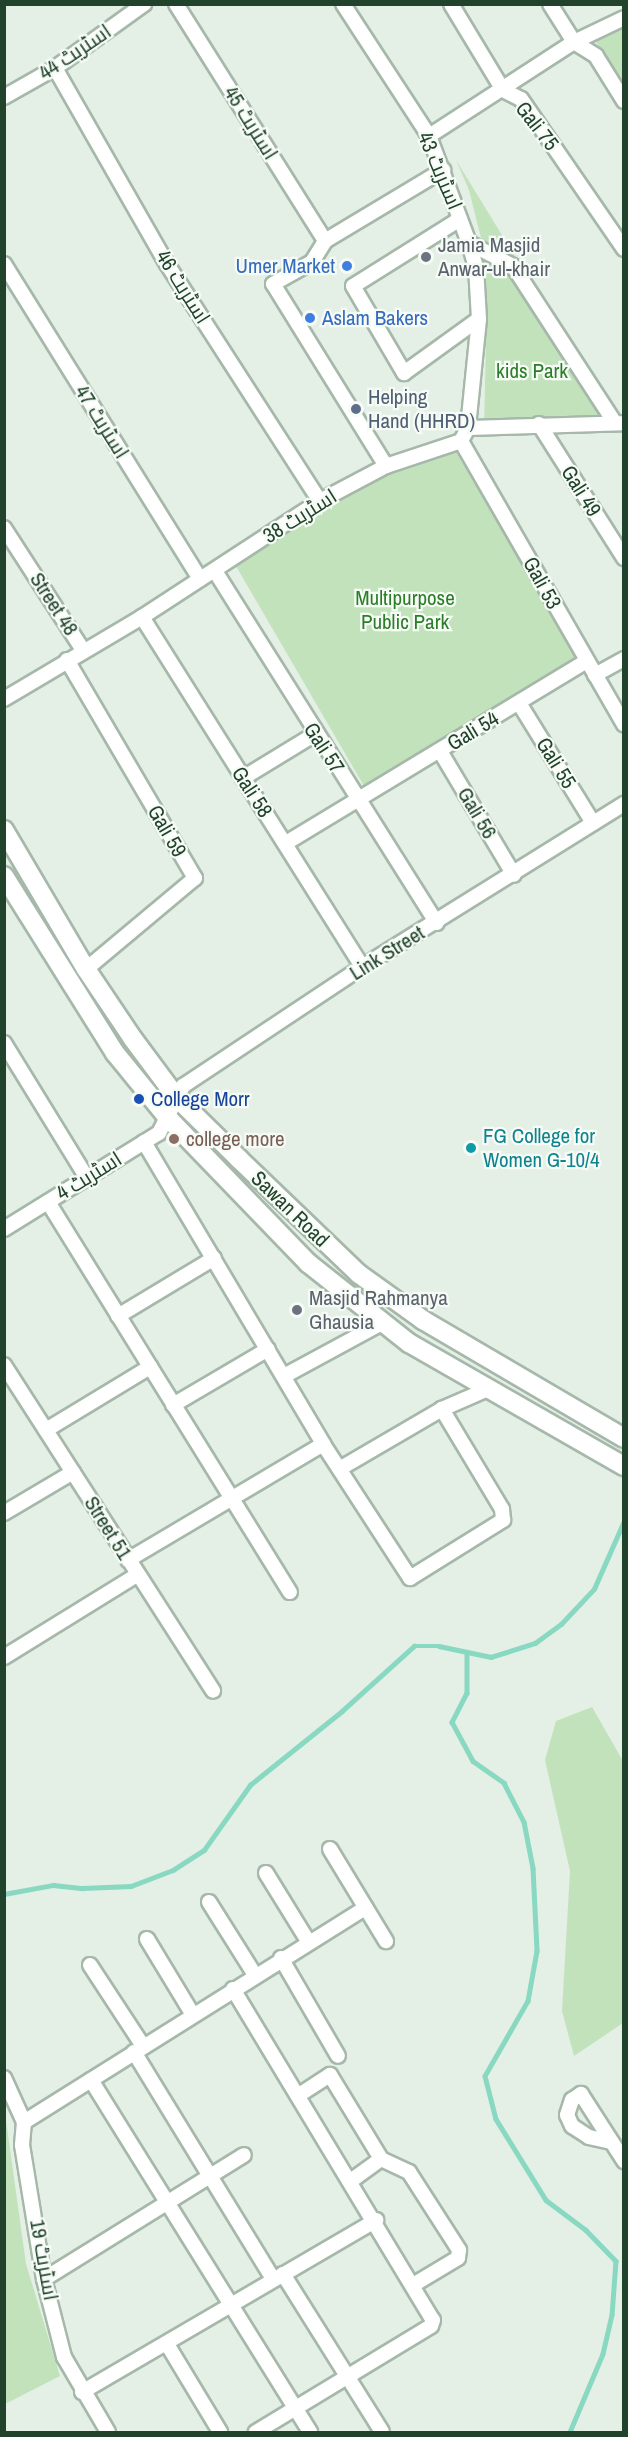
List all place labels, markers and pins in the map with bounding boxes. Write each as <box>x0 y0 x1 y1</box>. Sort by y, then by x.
place label: Jamia Masjid Anwar-ul-khair <box>438 232 550 282</box>
marker: Jamia Masjid Anwar-ul-khair <box>419 250 433 264</box>
place label: Umer Market <box>236 253 335 279</box>
marker: Umer Market <box>340 259 354 273</box>
place label: Aslam Bakers <box>322 305 428 331</box>
marker: Aslam Bakers <box>303 311 317 325</box>
place label: Helping Hand (HHRD) <box>368 384 475 434</box>
marker: Helping Hand (HHRD) <box>349 402 363 416</box>
place label: College Morr <box>151 1086 250 1112</box>
marker: College Morr <box>132 1092 146 1106</box>
place label: FG College for Women G-10/4 <box>483 1123 599 1173</box>
place label: college more <box>186 1126 285 1152</box>
marker: college more <box>167 1132 181 1146</box>
marker: FG College for Women G-10/4 <box>464 1141 478 1155</box>
place label: Masjid Rahmanya Ghausia <box>309 1285 448 1335</box>
marker: Masjid Rahmanya Ghausia <box>290 1303 304 1317</box>

